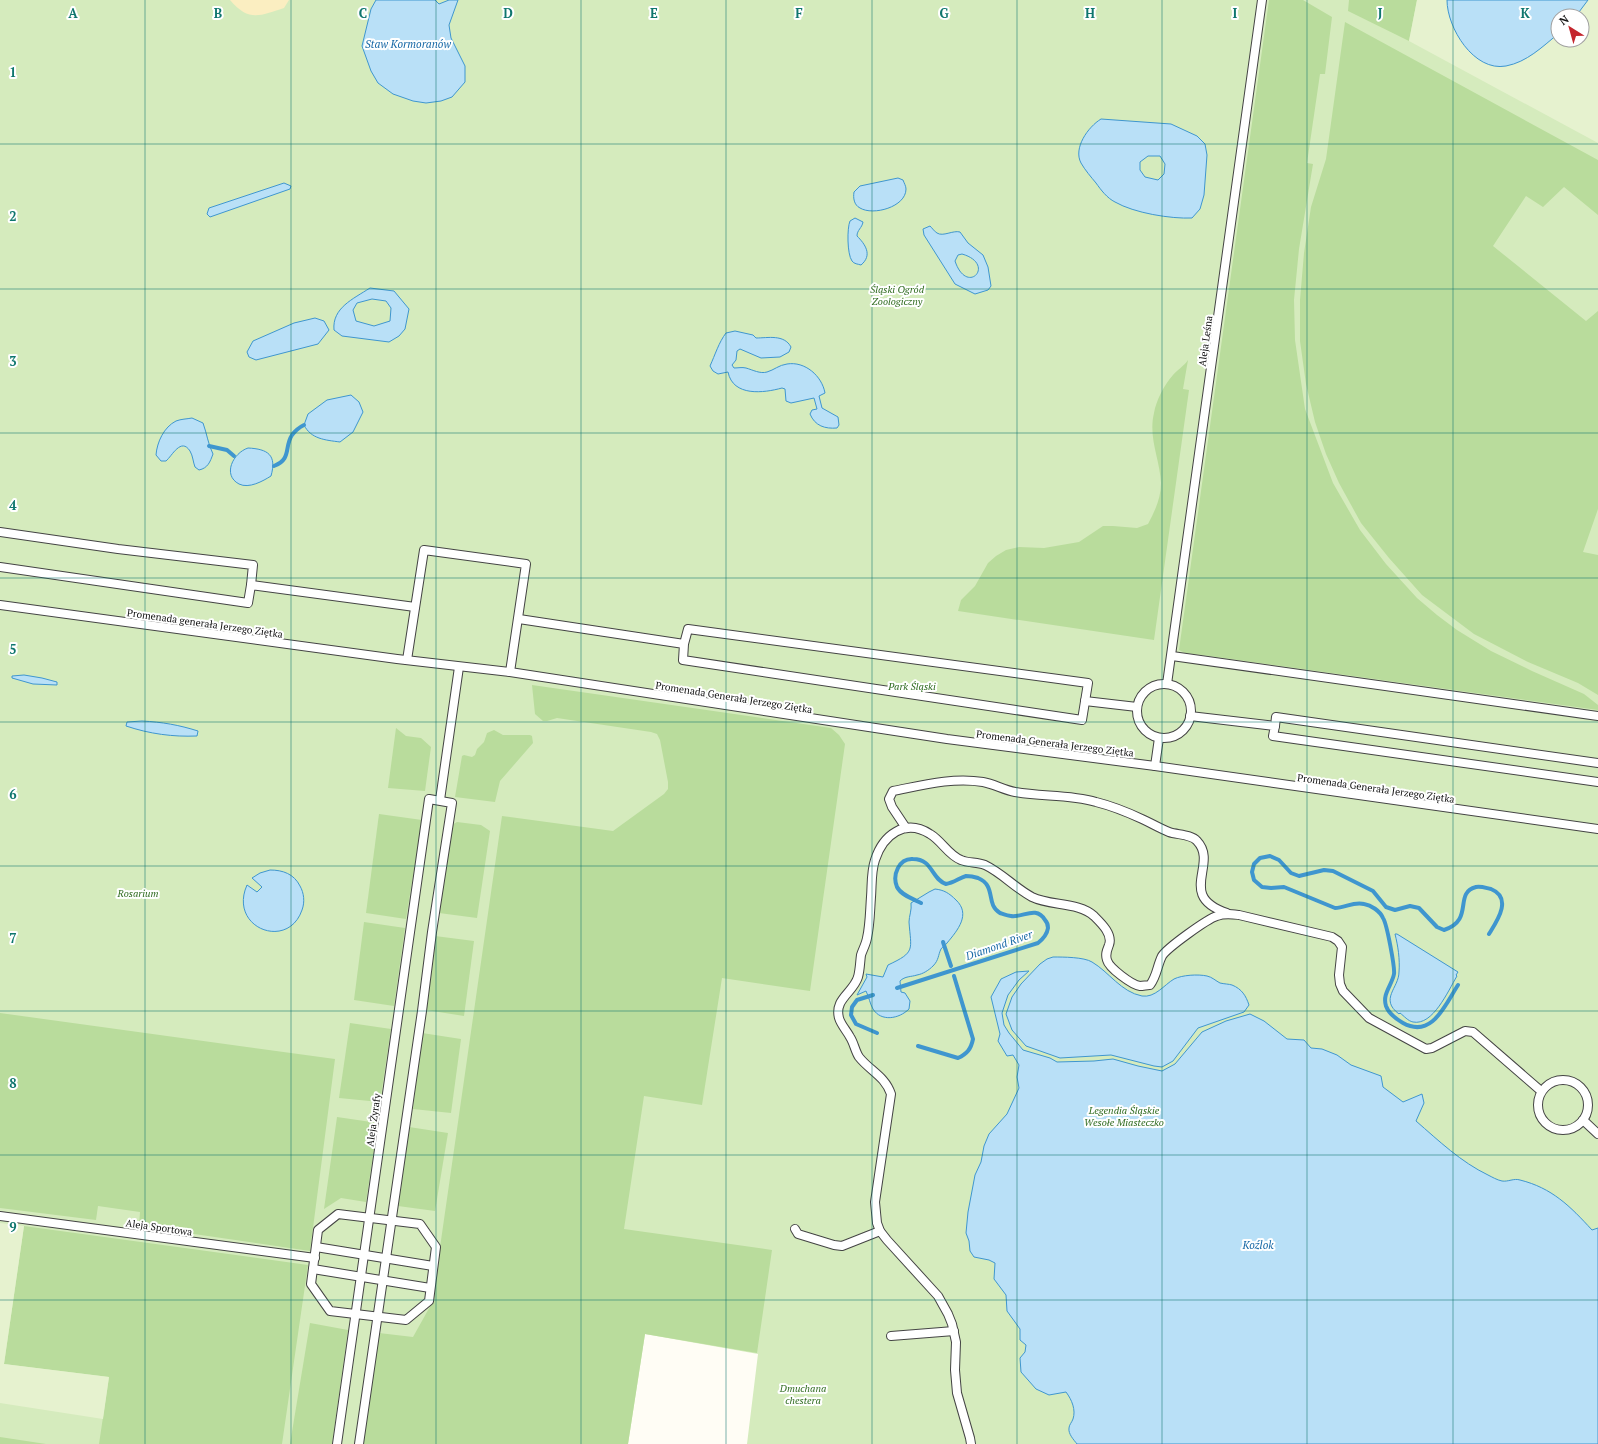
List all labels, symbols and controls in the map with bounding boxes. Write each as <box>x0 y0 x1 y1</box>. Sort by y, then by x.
text: A <box>68 4 78 22</box>
text: B <box>214 4 222 22</box>
text: C <box>359 4 367 22</box>
text: D <box>503 4 513 22</box>
text: E <box>650 4 658 22</box>
text: F <box>795 4 803 22</box>
text: G <box>939 4 949 22</box>
text: H <box>1085 4 1095 22</box>
text: I <box>1233 4 1238 22</box>
text: J <box>1378 4 1383 22</box>
text: K <box>1520 4 1530 22</box>
north arrow <box>1550 8 1590 48</box>
text: N <box>1556 12 1572 28</box>
water label: Staw Kormoranów <box>365 37 451 51</box>
text: 1 <box>9 63 17 81</box>
text: 2 <box>9 207 17 225</box>
park label: Śląski Ogród Zoologiczny <box>870 283 925 308</box>
street label: Aleja Leśna <box>1196 315 1215 367</box>
text: 3 <box>9 352 17 370</box>
text: 4 <box>9 496 17 514</box>
street label: Promenada generała Jerzego Ziętka <box>126 606 284 641</box>
text: 5 <box>9 640 17 658</box>
street label: Promenada Generała Jerzego Ziętka <box>654 679 813 716</box>
park label: Park Śląski <box>887 680 936 693</box>
street label: Promenada Generała Jerzego Ziętka <box>975 727 1135 760</box>
street label: Promenada Generała Jerzego Ziętka <box>1296 771 1455 806</box>
text: 6 <box>9 785 17 803</box>
park label: Rosarium <box>117 887 158 900</box>
water label: Diamond River <box>963 927 1035 963</box>
text: 7 <box>9 929 17 947</box>
text: 8 <box>9 1074 17 1092</box>
street label: Aleja Żyrafy <box>363 1092 384 1147</box>
park label: Legendia Śląskie Wesołe Miasteczko <box>1084 1104 1164 1129</box>
street label: Aleja Sportowa <box>125 1216 193 1239</box>
text: 9 <box>9 1218 17 1236</box>
water label: Koźlok <box>1241 1238 1274 1252</box>
park label: Dmuchana chestera <box>779 1382 826 1407</box>

